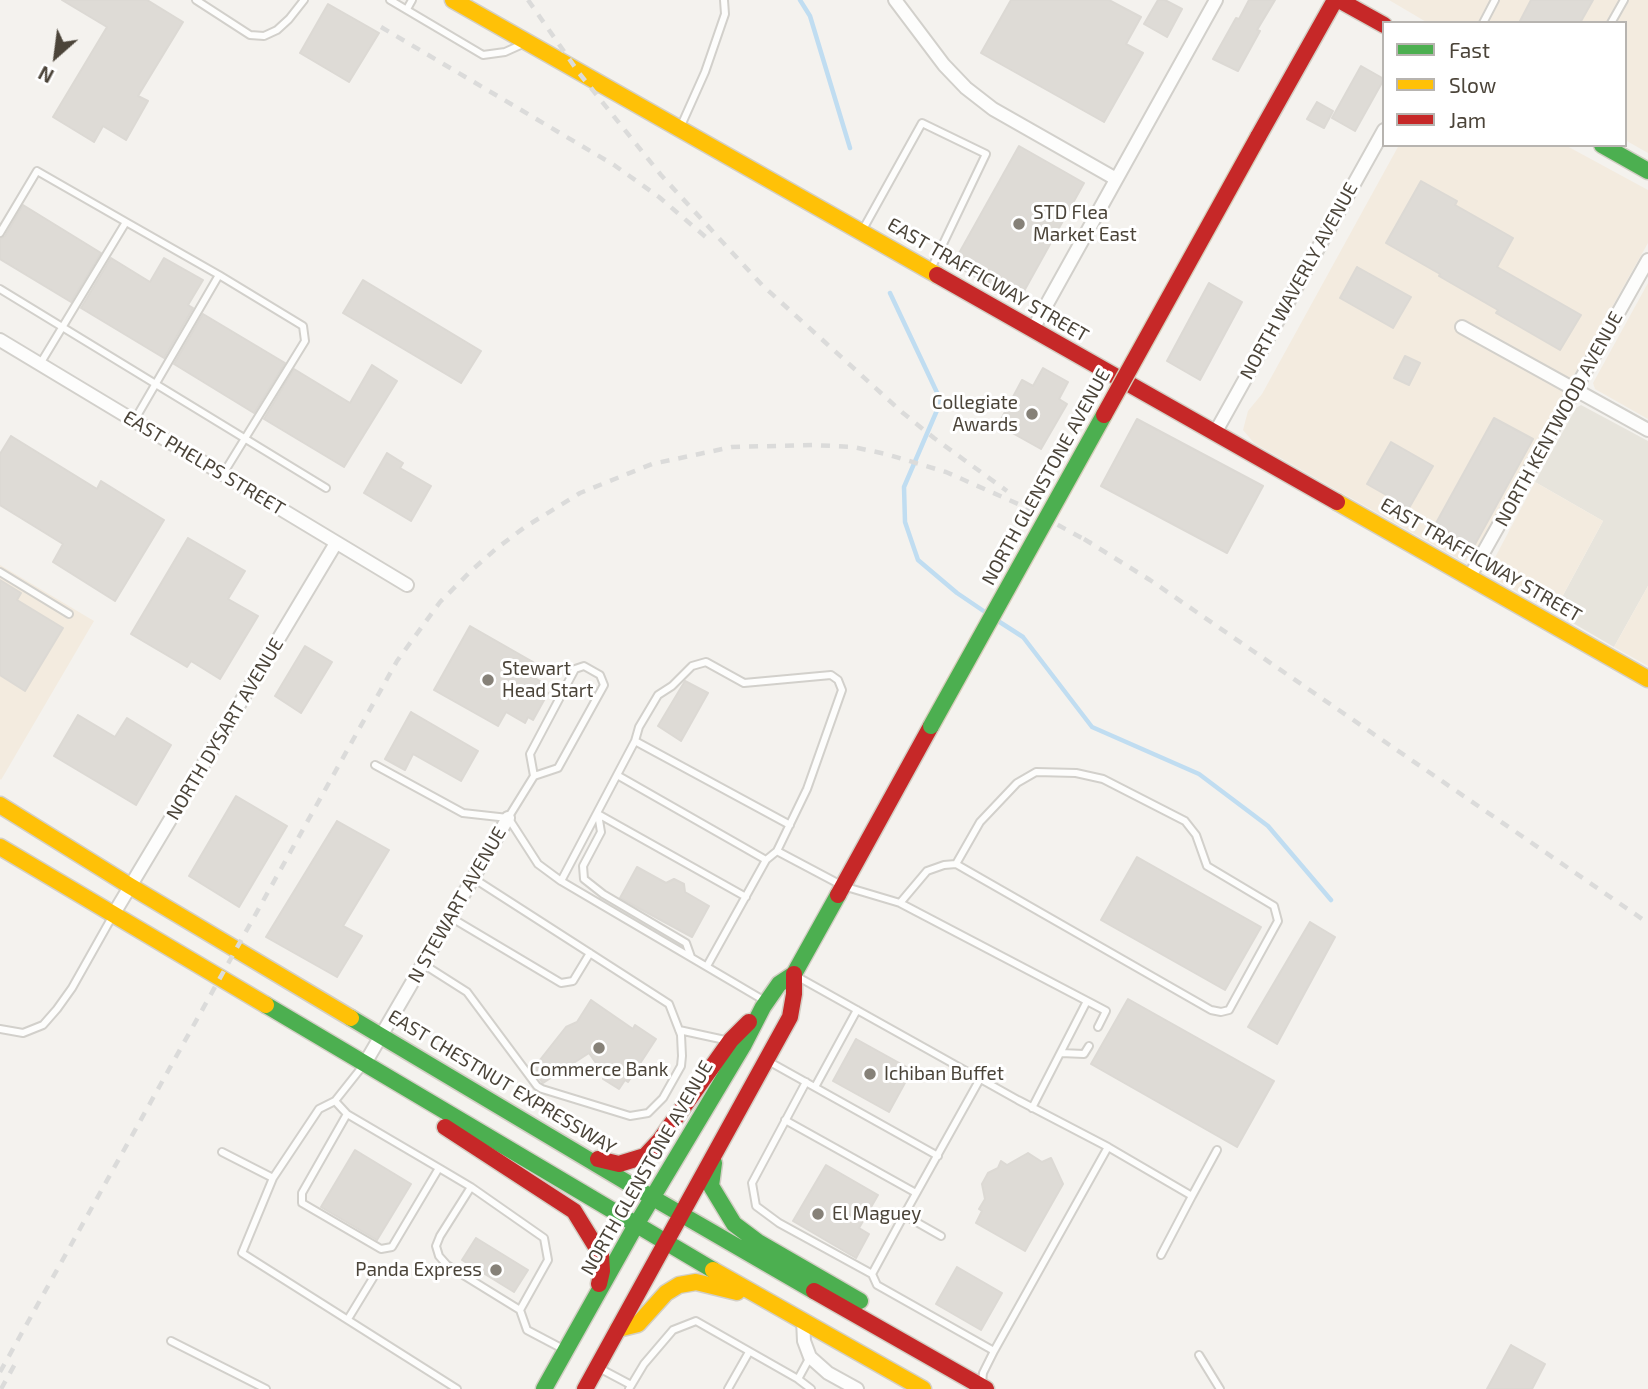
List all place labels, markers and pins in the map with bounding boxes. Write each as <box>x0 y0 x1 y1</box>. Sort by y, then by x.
place label: STD Flea Market East <box>1033 202 1137 246</box>
marker: STD Flea Market East <box>1011 216 1027 232</box>
place label: Collegiate Awards <box>932 392 1018 436</box>
marker: Collegiate Awards <box>1024 406 1040 422</box>
place label: Stewart Head Start <box>502 658 594 702</box>
marker: Stewart Head Start <box>480 672 496 688</box>
marker: Commerce Bank <box>591 1040 607 1056</box>
place label: Commerce Bank <box>530 1059 668 1081</box>
place label: Ichiban Buffet <box>884 1063 1004 1085</box>
marker: Ichiban Buffet <box>862 1066 878 1082</box>
place label: El Maguey <box>832 1203 921 1225</box>
marker: El Maguey <box>810 1206 826 1222</box>
place label: Panda Express <box>355 1259 482 1281</box>
marker: Panda Express <box>488 1262 504 1278</box>

